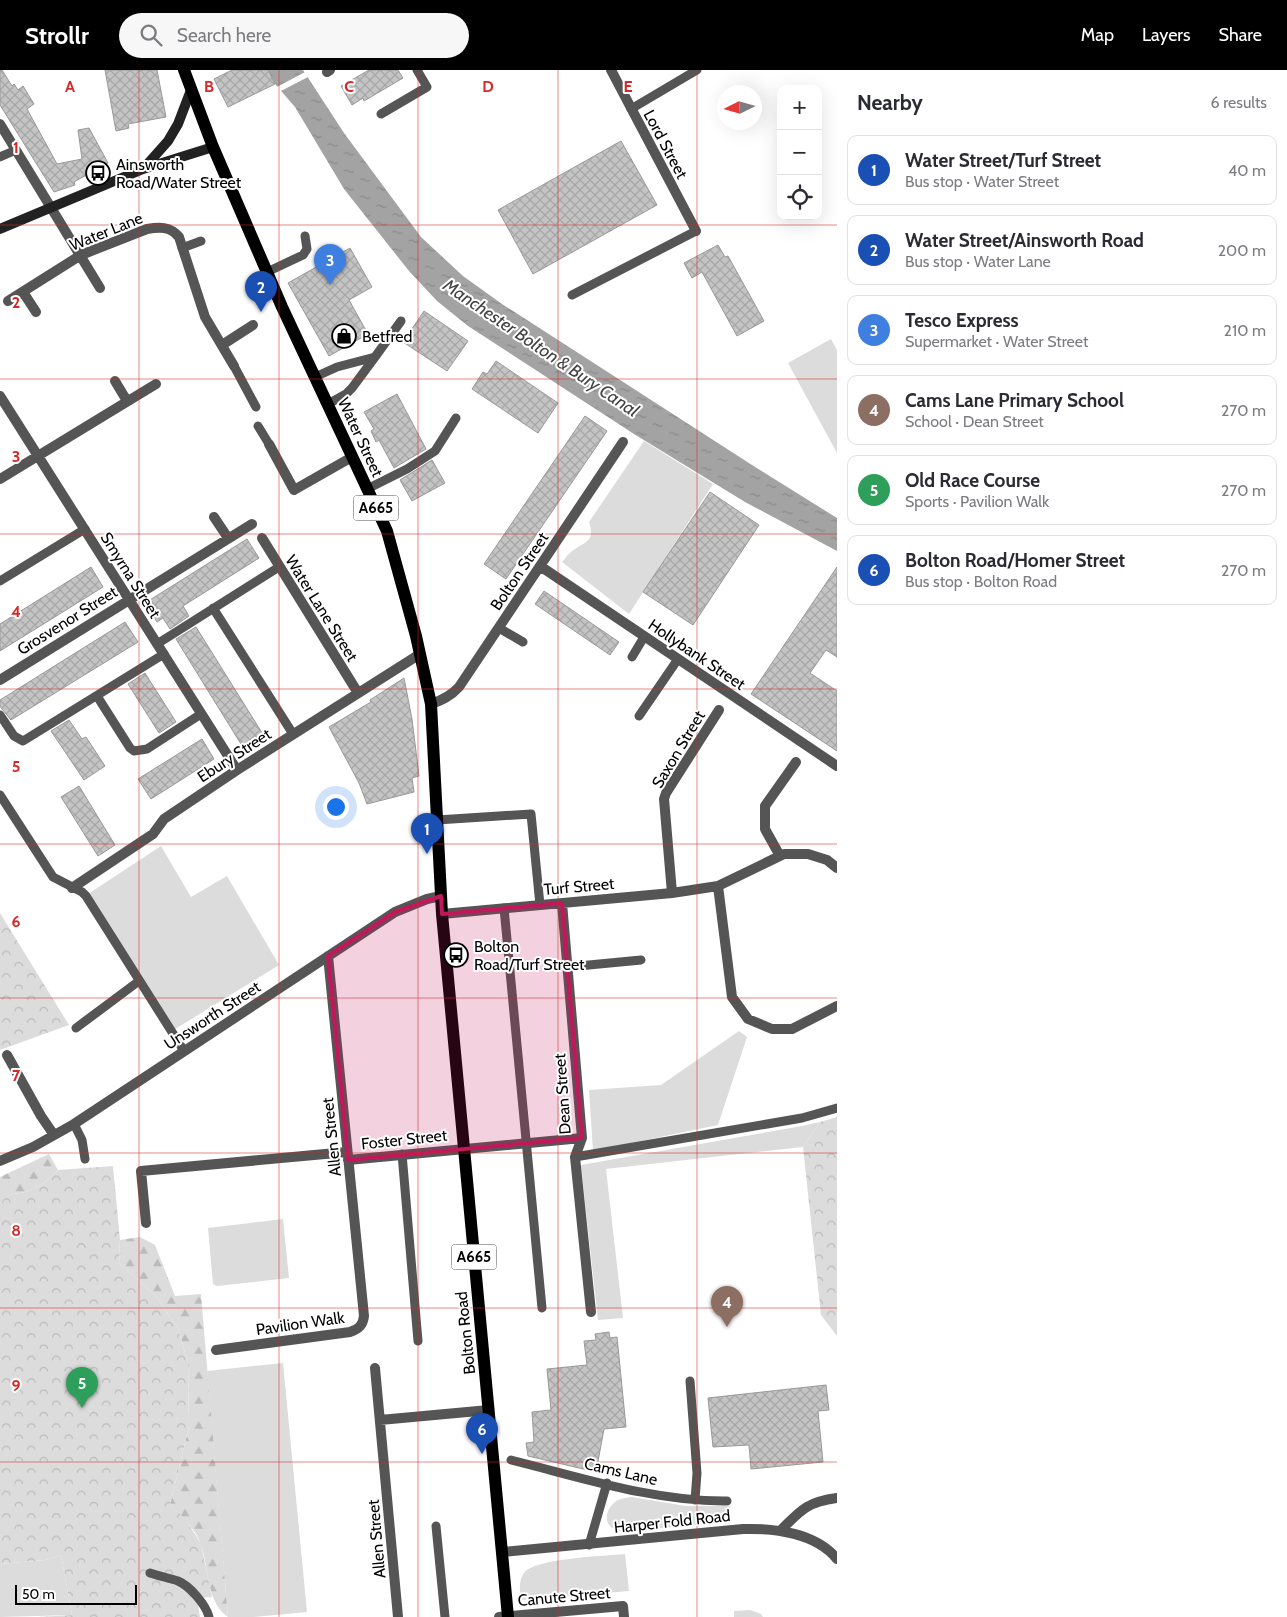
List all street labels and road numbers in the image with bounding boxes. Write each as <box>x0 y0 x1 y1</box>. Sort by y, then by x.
street label: Lord Street <box>640 107 692 182</box>
street label: Water Lane <box>67 208 145 255</box>
street label: Water Street <box>334 395 387 480</box>
road number: A665 <box>354 496 398 520</box>
street label: Bolton Street <box>486 528 553 614</box>
street label: Smyrna Street <box>97 529 165 622</box>
street label: Water Lane Street <box>281 552 362 665</box>
street label: Grosvenor Street <box>14 582 121 659</box>
street label: Hollybank Street <box>645 615 749 694</box>
street label: Saxon Street <box>648 707 709 791</box>
street label: Ebury Street <box>194 724 275 786</box>
street label: Turf Street <box>543 874 616 899</box>
street label: Unsworth Street <box>161 977 265 1054</box>
street label: Dean Street <box>550 1052 575 1135</box>
street label: Allen Street <box>318 1096 345 1177</box>
street label: Foster Street <box>360 1125 449 1153</box>
road number: A665 <box>452 1244 496 1270</box>
street label: Bolton Road <box>452 1290 479 1375</box>
street label: Pavilion Walk <box>255 1308 346 1339</box>
street label: Cams Lane <box>582 1454 659 1489</box>
street label: Allen Street <box>364 1498 389 1579</box>
street label: Harper Fold Road <box>613 1506 731 1537</box>
street label: Canute Street <box>517 1583 612 1610</box>

